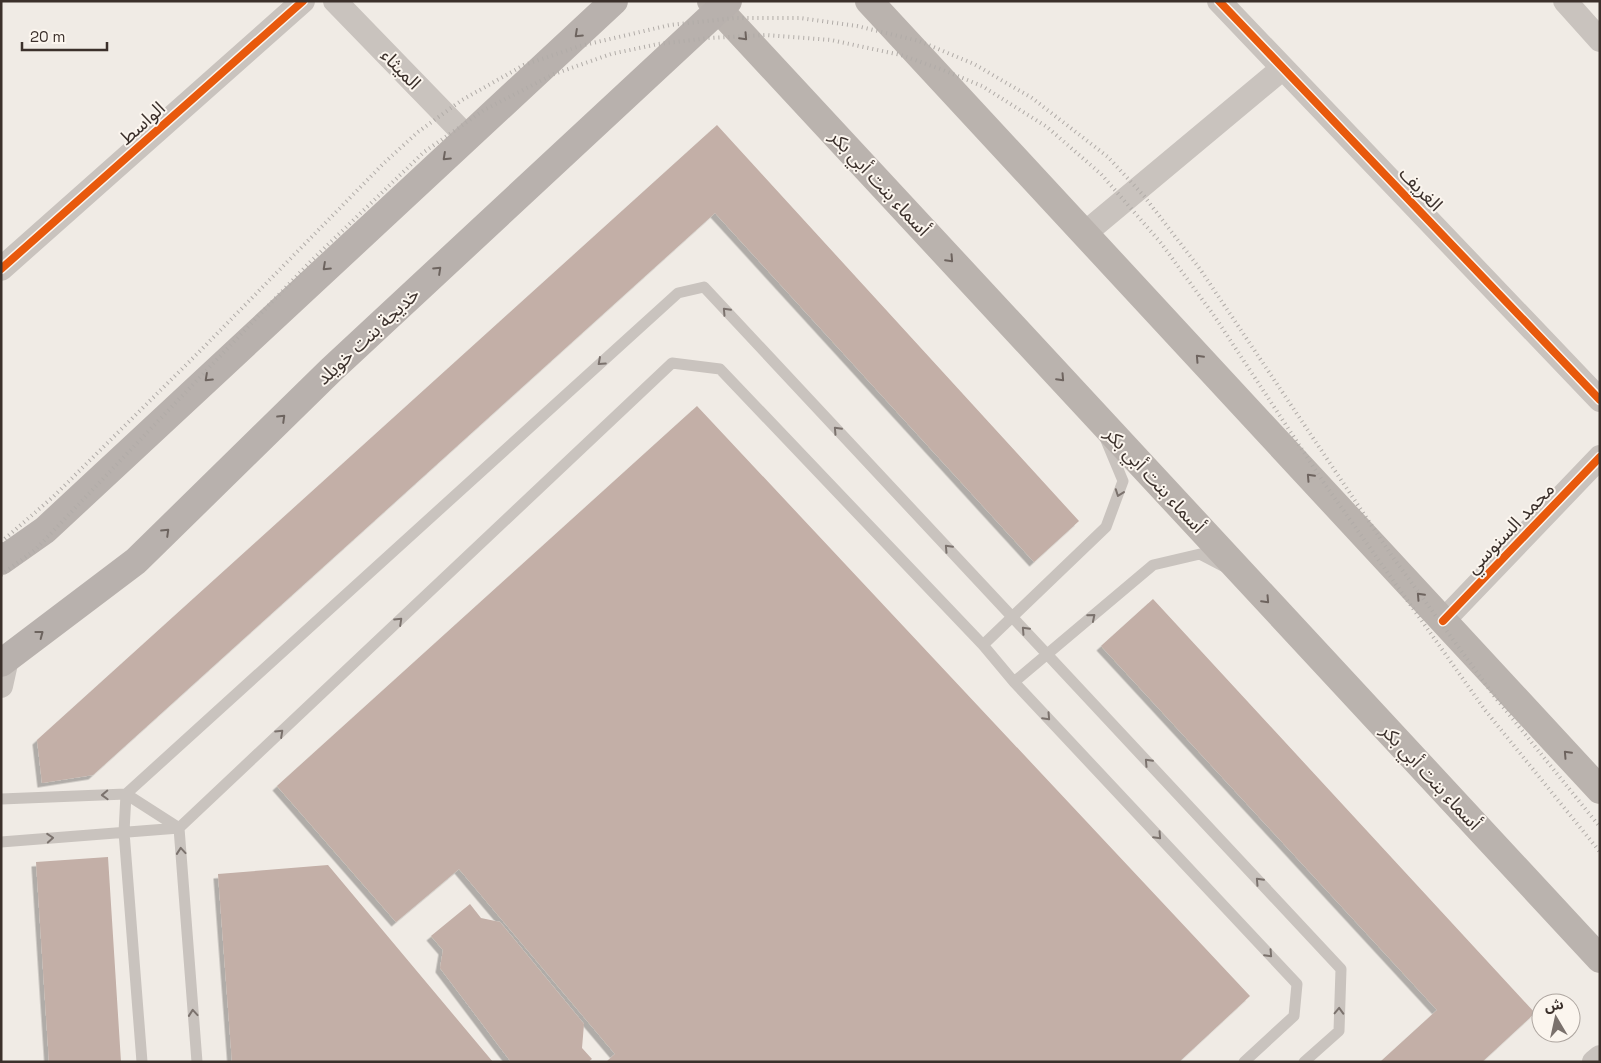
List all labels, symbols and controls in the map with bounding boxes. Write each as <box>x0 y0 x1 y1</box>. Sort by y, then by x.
scale bar <box>22 20 108 52</box>
text: 20 m <box>30 27 65 46</box>
one-way arrow <box>574 28 583 37</box>
one-way arrow <box>739 31 748 40</box>
street label: الميثاء <box>375 43 427 95</box>
street label: الواسط <box>114 96 170 150</box>
street label: أسماء بنت أبي بكر <box>822 124 936 243</box>
one-way arrow <box>442 151 451 160</box>
street label: الغريف <box>1394 161 1448 217</box>
one-way arrow <box>944 253 953 262</box>
one-way arrow <box>323 261 332 270</box>
one-way arrow <box>433 267 442 276</box>
street label: خديجة بنت خويلد <box>311 282 425 390</box>
one-way arrow <box>723 307 732 316</box>
one-way arrow <box>1196 354 1205 363</box>
one-way arrow <box>598 357 607 366</box>
one-way arrow <box>204 372 213 381</box>
one-way arrow <box>1055 372 1064 381</box>
one-way arrow <box>276 415 285 424</box>
street label: أسماء بنت أبي بكر <box>1097 421 1211 540</box>
one-way arrow <box>834 426 843 435</box>
one-way arrow <box>1307 474 1316 483</box>
street label: محمد السنوسي <box>1460 477 1562 581</box>
one-way arrow <box>1114 489 1124 497</box>
one-way arrow <box>160 528 169 537</box>
one-way arrow <box>945 545 954 554</box>
one-way arrow <box>1417 593 1426 602</box>
one-way arrow <box>1260 594 1269 603</box>
one-way arrow <box>1086 613 1095 622</box>
one-way arrow <box>393 618 402 627</box>
one-way arrow <box>1022 627 1031 636</box>
one-way arrow <box>34 631 44 640</box>
one-way arrow <box>1041 711 1050 720</box>
street label: أسماء بنت أبي بكر <box>1373 718 1487 837</box>
one-way arrow <box>275 730 284 739</box>
one-way arrow <box>1564 750 1573 759</box>
one-way arrow <box>1145 759 1154 768</box>
one-way arrow <box>101 790 108 800</box>
one-way arrow <box>1152 830 1161 839</box>
one-way arrow <box>46 833 54 844</box>
one-way arrow <box>175 847 186 855</box>
one-way arrow <box>1256 877 1265 886</box>
one-way arrow <box>1263 949 1272 958</box>
north arrow <box>1531 993 1581 1043</box>
text: ش <box>1543 995 1565 1016</box>
one-way arrow <box>1334 1007 1345 1015</box>
one-way arrow <box>188 1009 199 1017</box>

